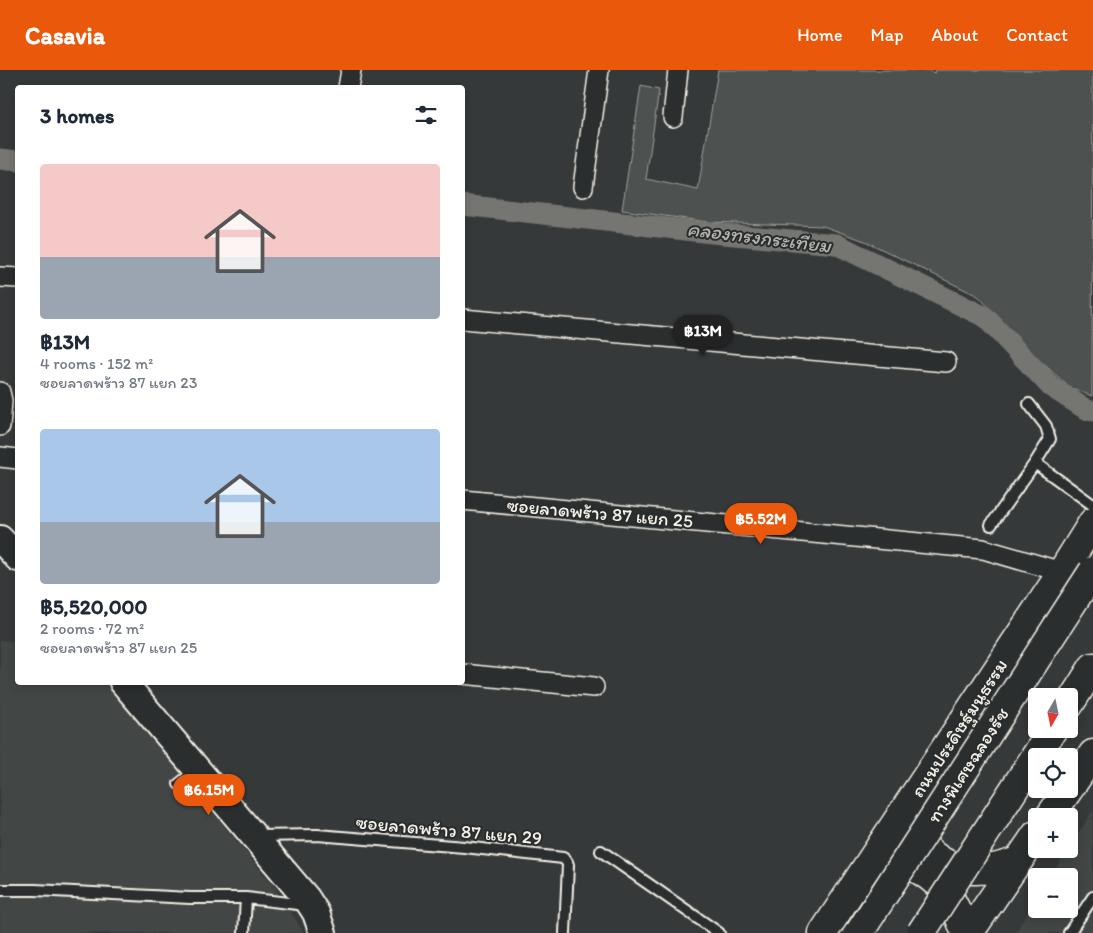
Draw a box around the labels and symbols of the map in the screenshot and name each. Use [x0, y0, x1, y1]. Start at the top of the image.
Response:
water label: คลองทรงกระเทียม [686, 216, 834, 258]
pin: ฿13M [673, 314, 733, 357]
street label: ซอยลาดพร้าว 87 แยก 25 [506, 493, 694, 533]
pin: ฿5.52M [720, 502, 802, 545]
street label: ถนนประดิษฐ์มนูธรรม [906, 655, 1014, 803]
north arrow [1028, 688, 1078, 738]
street label: ทางพิเศษฉลองรัช [922, 703, 1014, 827]
pin: ฿6.15M [168, 774, 250, 816]
street label: ซอยลาดพร้าว 87 แยก 29 [355, 810, 543, 850]

